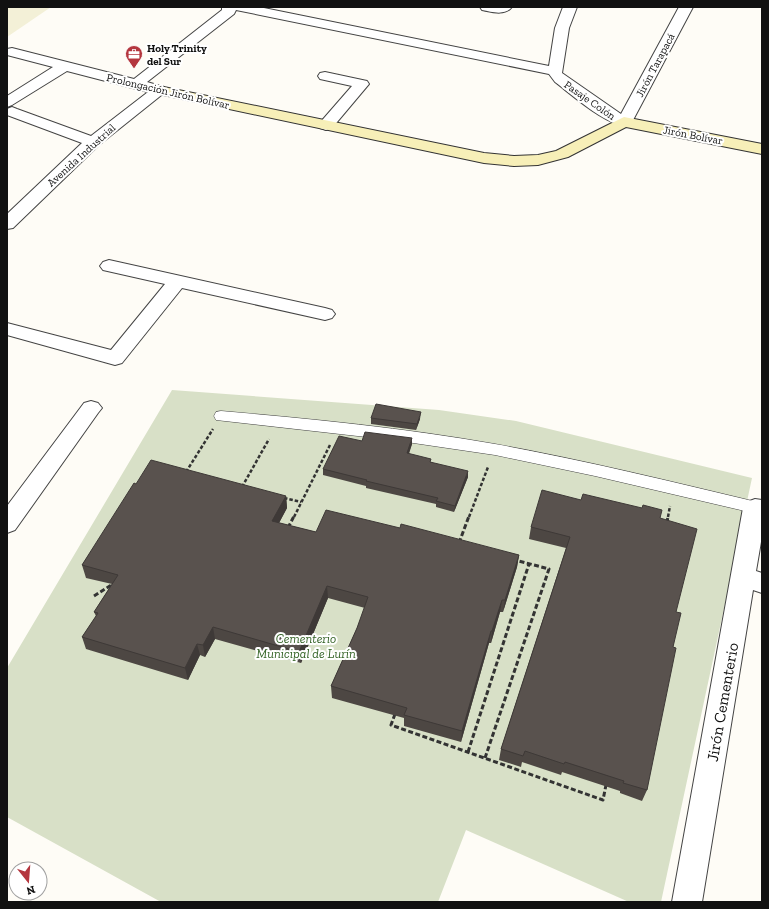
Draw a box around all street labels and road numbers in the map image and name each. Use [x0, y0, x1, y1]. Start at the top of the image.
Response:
street label: Jirón Tarapacá [633, 31, 678, 99]
street label: Prolongación Jirón Bolívar [105, 71, 231, 112]
street label: Pasaje Colón [562, 78, 618, 123]
street label: Avenida Industrial [45, 121, 118, 189]
street label: Jirón Bolívar [662, 123, 724, 148]
street label: Jirón Cementerio [703, 641, 742, 763]

